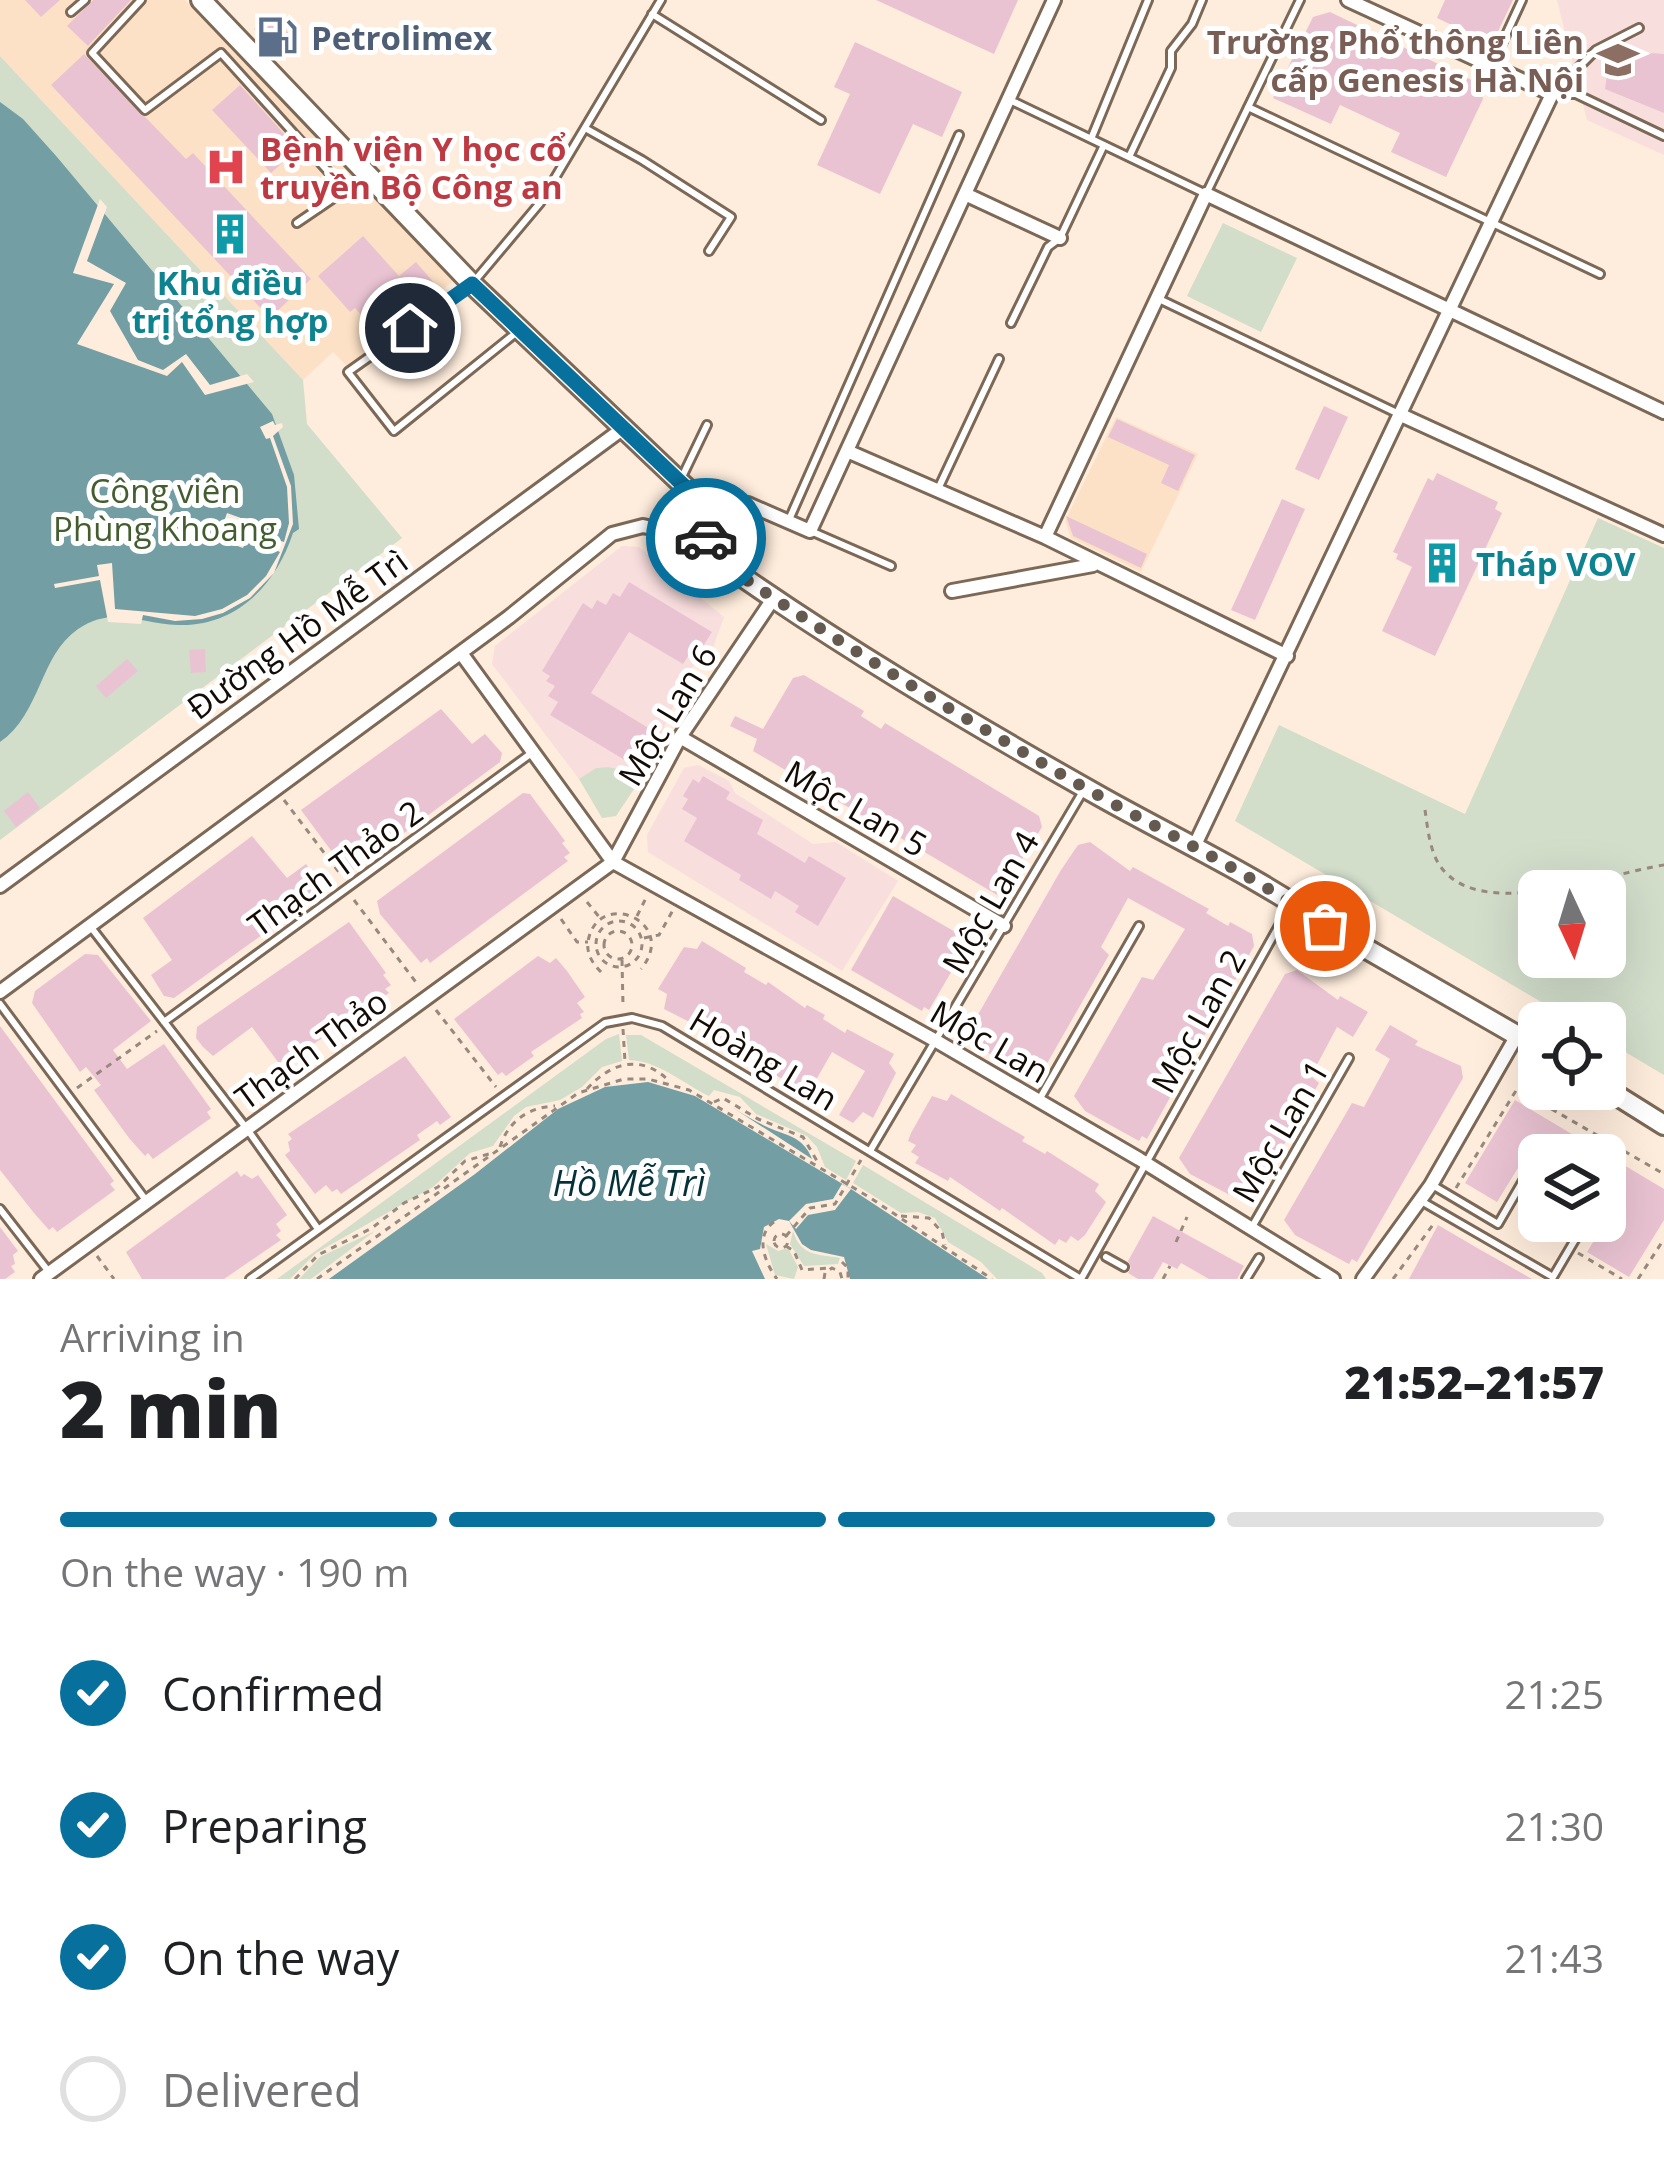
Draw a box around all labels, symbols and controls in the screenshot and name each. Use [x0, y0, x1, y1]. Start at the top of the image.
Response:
fuel station icon: Petrolimex [254, 14, 300, 60]
place label: Petrolimex [311, 15, 492, 60]
place label: Trường Phổ thông Liên cấp Genesis Hà Nội [1207, 19, 1584, 102]
school or university icon: Trường Phổ thông Liên cấp Genesis Hà Nội [1595, 37, 1641, 83]
place label: Bệnh viện Y học cổ truyền Bộ Công an [260, 126, 566, 209]
hospital icon: Bệnh viện Y học cổ truyền Bộ Công an [203, 144, 249, 190]
building icon: Khu điều trị tổng hợp [207, 211, 253, 257]
place label: Khu điều trị tổng hợp [132, 260, 328, 343]
pin [359, 277, 461, 379]
icon: home [377, 295, 443, 361]
park label: Công viên Phùng Khoang [53, 468, 277, 551]
courier [646, 478, 766, 598]
icon: car [673, 505, 739, 571]
street label: Đường Hồ Mễ Trì [178, 539, 416, 729]
building icon: Tháp VOV [1419, 540, 1465, 586]
place label: Tháp VOV [1476, 541, 1636, 586]
street label: Mộc Lan 6 [607, 636, 727, 794]
street label: Mộc Lan 5 [777, 749, 935, 867]
street label: Thạch Thảo 2 [239, 789, 431, 947]
street label: Mộc Lan 4 [931, 823, 1049, 981]
north arrow [1518, 870, 1626, 978]
map controls [1518, 870, 1626, 1242]
pin [1274, 875, 1376, 977]
icon: bag [1292, 893, 1358, 959]
street label: Mộc Lan 2 [1140, 941, 1256, 1101]
street label: Thạch Thảo [226, 978, 396, 1120]
street label: Mộc Lan [923, 989, 1057, 1093]
street label: Hoàng Lan [682, 997, 846, 1121]
button: locate [1518, 1002, 1626, 1110]
street label: Mộc Lan 1 [1221, 1052, 1339, 1210]
button: layers [1518, 1134, 1626, 1242]
water label: Hồ Mễ Trì [553, 1158, 706, 1207]
text: Arriving in [60, 1310, 245, 1363]
text: 21:52–21:57 [1345, 1351, 1604, 1412]
text: 2 min [60, 1355, 282, 1461]
text: On the way · 190 m [60, 1545, 409, 1598]
icon: check [60, 1660, 126, 1726]
text: Confirmed [162, 1663, 384, 1724]
text: 21:25 [1505, 1667, 1604, 1720]
icon: check [60, 1792, 126, 1858]
text: Preparing [162, 1795, 367, 1856]
text: 21:30 [1505, 1799, 1604, 1852]
icon: check [60, 1924, 126, 1990]
text: On the way [162, 1927, 399, 1988]
text: 21:43 [1505, 1931, 1604, 1984]
text: Delivered [162, 2059, 362, 2120]

